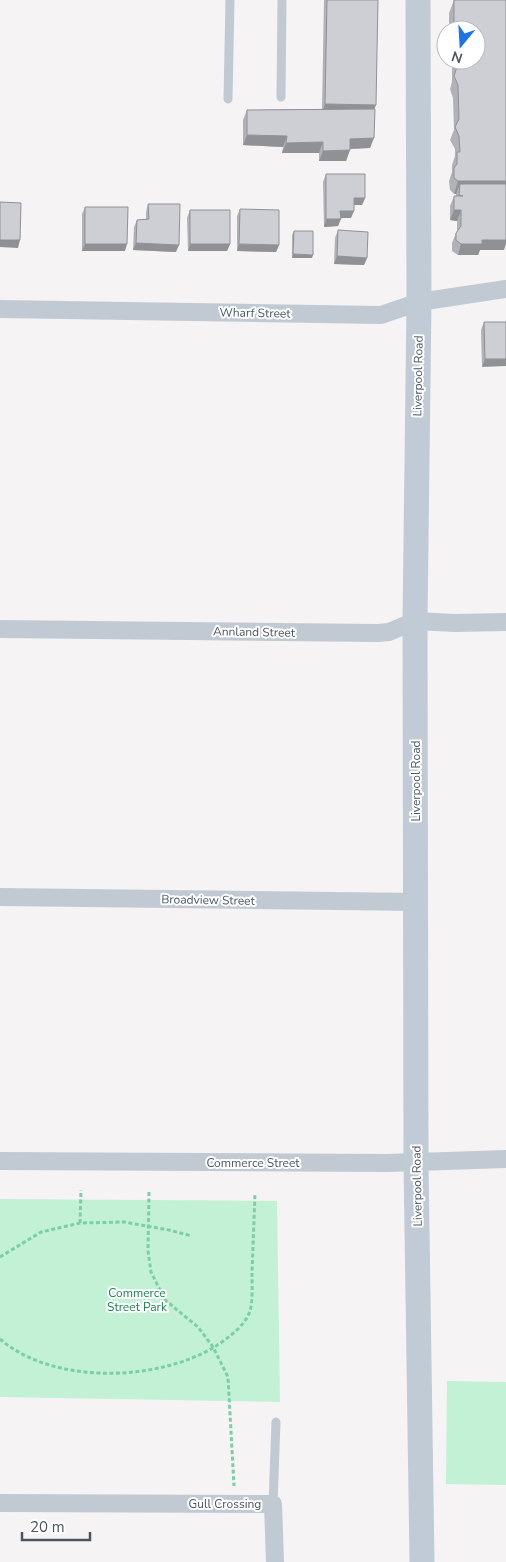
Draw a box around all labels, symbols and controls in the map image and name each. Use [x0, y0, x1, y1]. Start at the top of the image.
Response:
north arrow [436, 20, 486, 70]
text: N [449, 46, 465, 68]
street label: Wharf Street [219, 304, 291, 322]
street label: Liverpool Road [409, 335, 427, 417]
street label: Annland Street [213, 623, 296, 641]
street label: Liverpool Road [408, 741, 424, 821]
street label: Broadview Street [161, 891, 256, 909]
street label: Liverpool Road [408, 1145, 426, 1227]
street label: Commerce Street [206, 1155, 300, 1171]
park label: Commerce Street Park [107, 1285, 168, 1315]
street label: Gull Crossing [189, 1496, 261, 1512]
scale bar [22, 1510, 90, 1542]
text: 20 m [30, 1517, 65, 1537]

